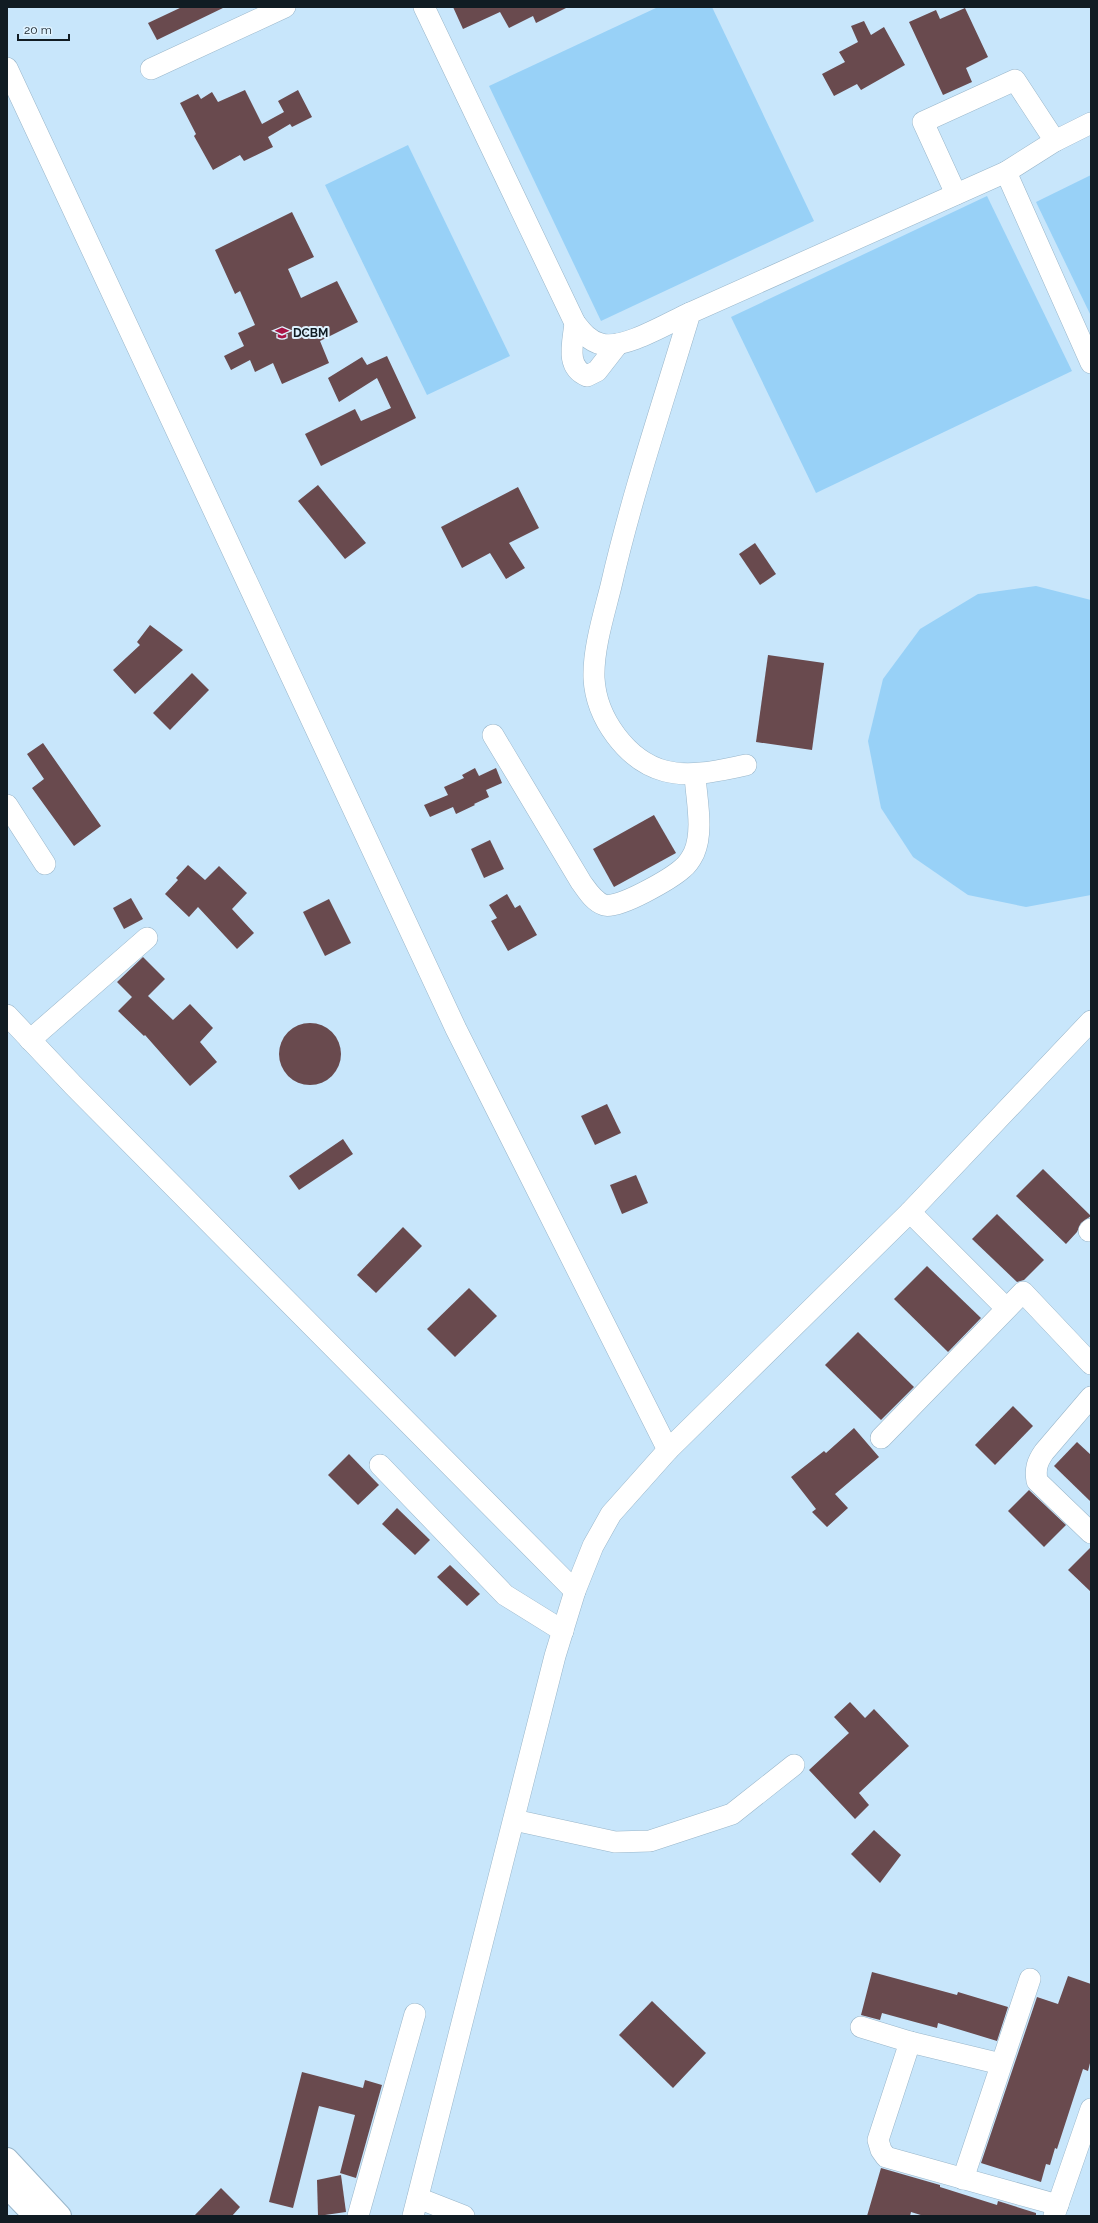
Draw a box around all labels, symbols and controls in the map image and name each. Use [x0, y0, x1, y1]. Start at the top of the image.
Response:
scale bar [18, 16, 69, 42]
text: 20 m [24, 23, 52, 37]
school or university icon: DCBM [274, 325, 290, 341]
place label: DCBM [293, 326, 328, 340]

